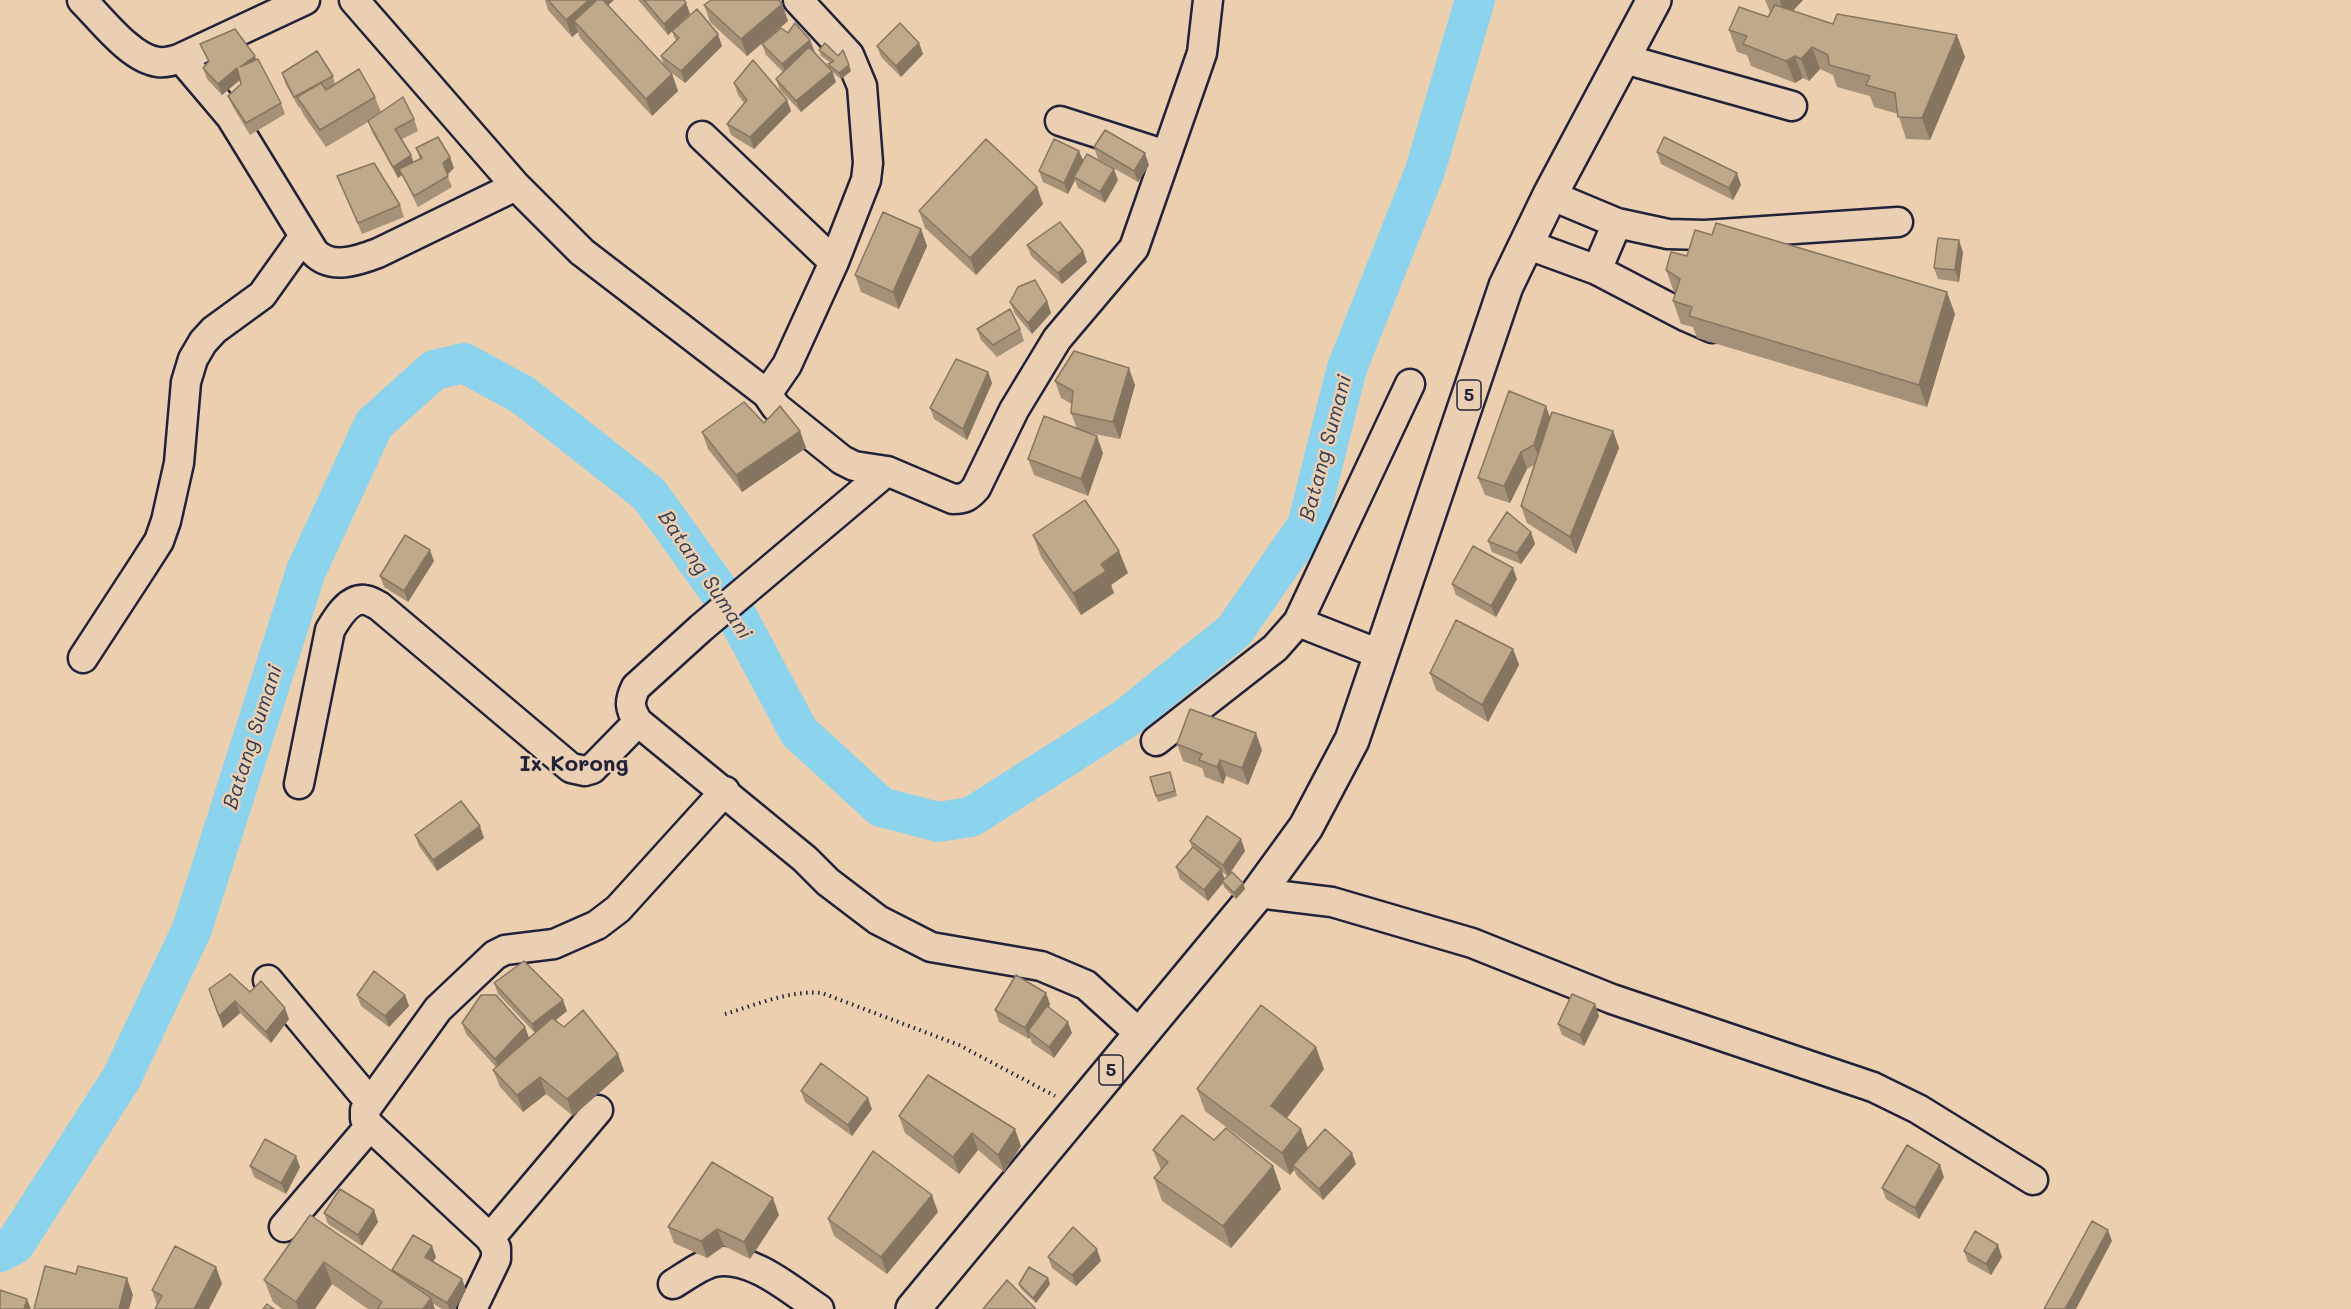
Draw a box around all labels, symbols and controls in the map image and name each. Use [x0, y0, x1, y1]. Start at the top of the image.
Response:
water label: Batang Sumani [1294, 372, 1358, 524]
road number: 5 [1457, 380, 1481, 410]
water label: Batang Sumani [653, 506, 757, 644]
water label: Batang Sumani [218, 662, 288, 812]
district label: Ix Korong [519, 751, 629, 777]
road number: 5 [1099, 1055, 1123, 1085]

